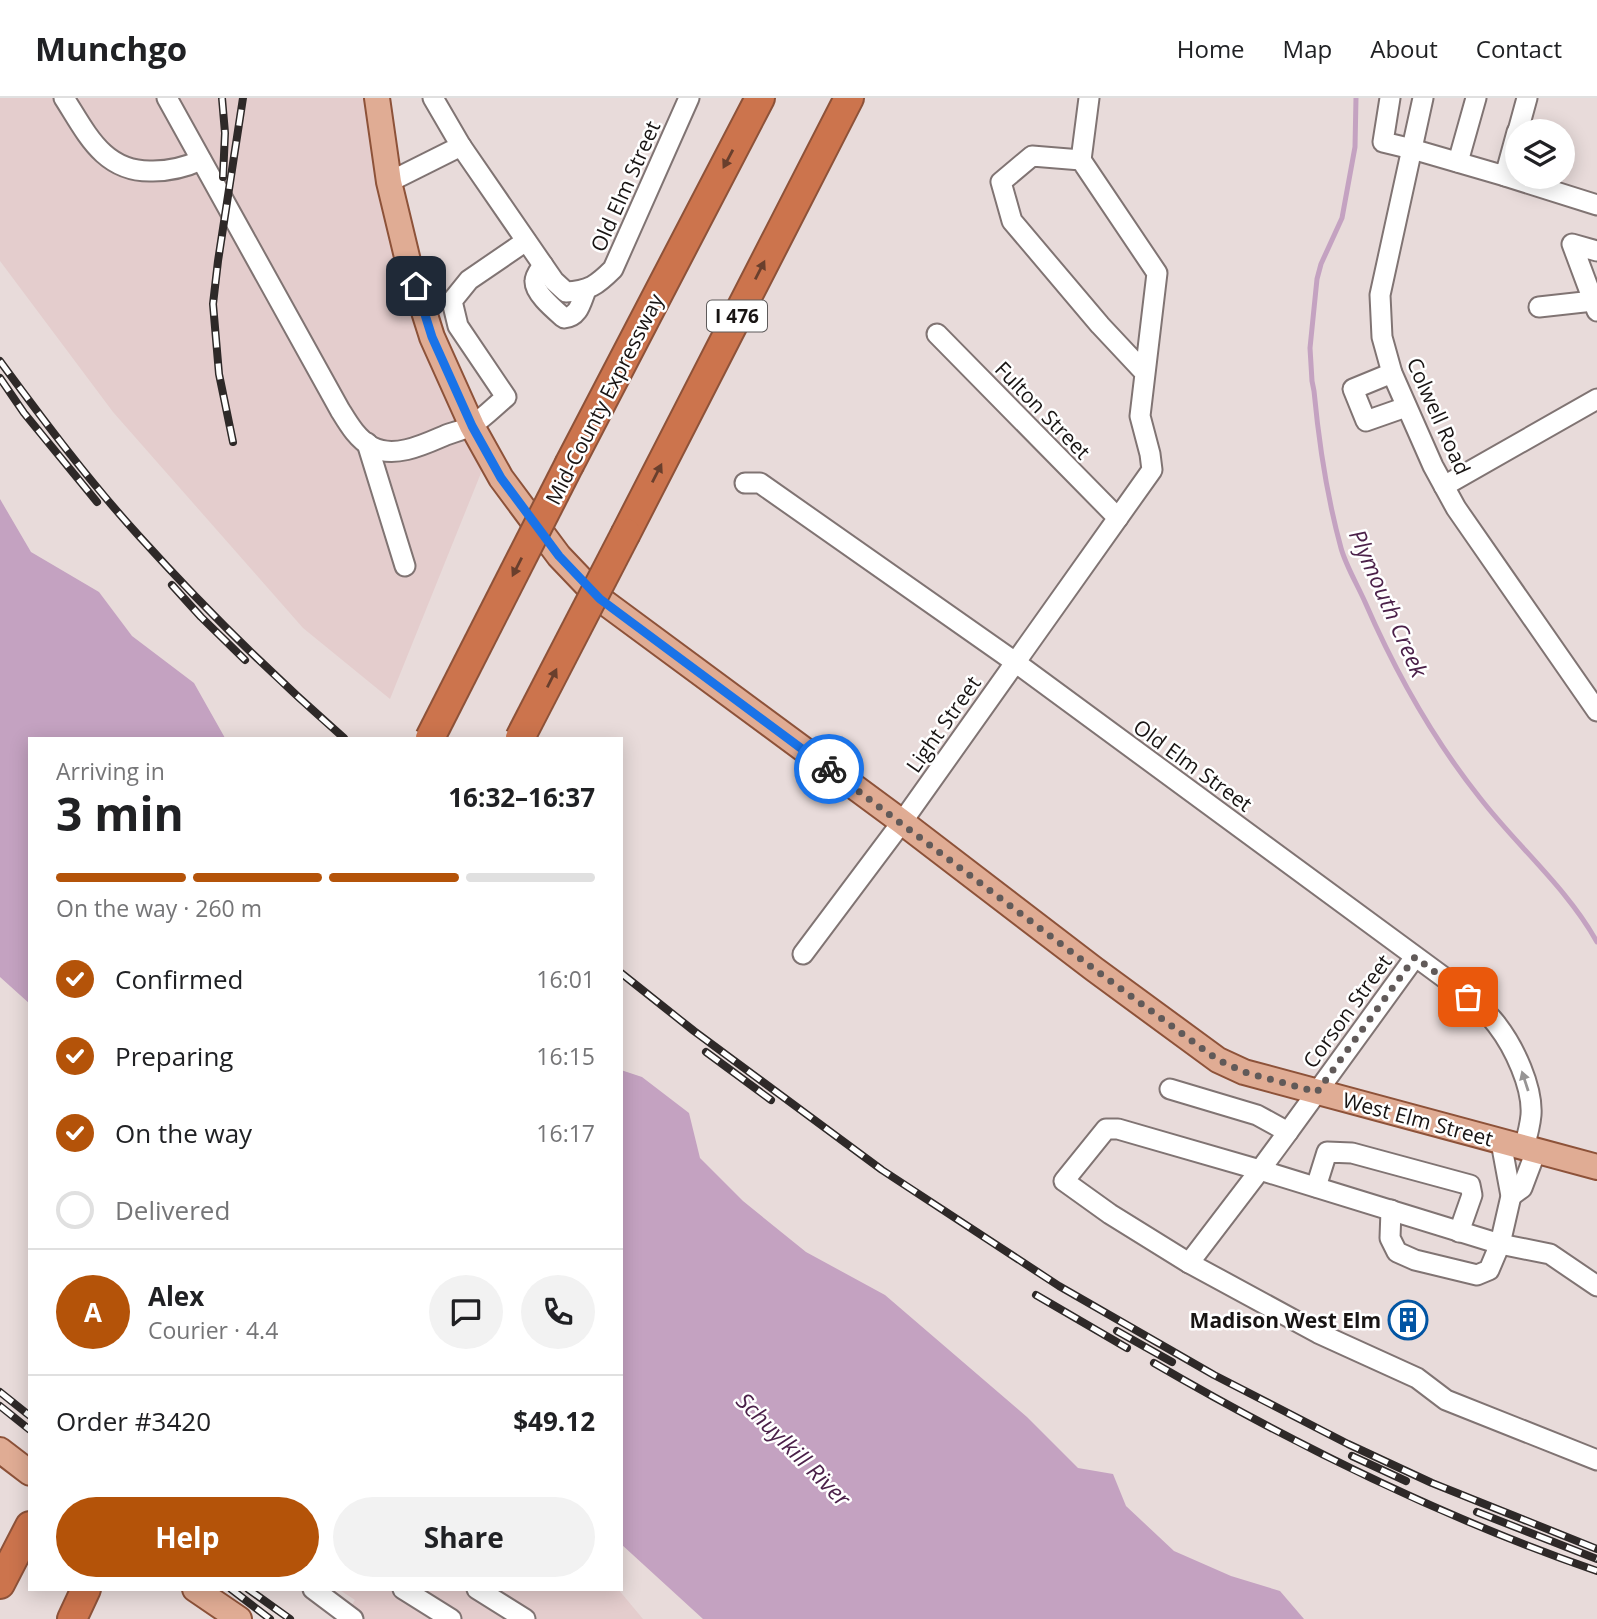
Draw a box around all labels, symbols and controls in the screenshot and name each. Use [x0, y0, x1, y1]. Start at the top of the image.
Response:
text: Munchgo [35, 26, 187, 71]
text: Home [1177, 32, 1245, 65]
text: Map [1283, 32, 1332, 65]
text: About [1370, 32, 1438, 65]
text: Contact [1476, 32, 1562, 65]
street label: Old Elm Street [584, 116, 666, 256]
map controls [1505, 119, 1575, 189]
button: layers [1505, 119, 1575, 189]
one-way arrow [723, 149, 735, 169]
pin [386, 256, 446, 316]
one-way arrow [755, 260, 766, 280]
icon: home [397, 267, 435, 305]
street label: Mid-County Expressway [539, 288, 670, 509]
road number: I 476 [707, 300, 767, 331]
street label: Colwell Road [1401, 353, 1477, 479]
street label: Fulton Street [989, 355, 1097, 465]
one-way arrow [650, 462, 662, 482]
water label: Plymouth Creek [1342, 524, 1436, 683]
one-way arrow [512, 557, 523, 577]
one-way arrow [546, 668, 557, 688]
street label: Light Street [899, 670, 987, 778]
street label: Old Elm Street [1128, 712, 1258, 818]
courier [794, 734, 864, 804]
icon: bike [810, 750, 848, 788]
text: Arriving in [56, 755, 165, 787]
text: 16:32–16:37 [448, 779, 595, 815]
text: 3 min [56, 782, 184, 844]
text: On the way · 260 m [56, 892, 262, 924]
street label: Corson Street [1296, 949, 1398, 1073]
icon: check [56, 960, 94, 998]
text: Confirmed [115, 961, 243, 997]
text: 16:01 [536, 963, 595, 995]
pin [1438, 967, 1498, 1027]
icon: bag [1449, 978, 1487, 1016]
icon: check [56, 1037, 94, 1075]
text: Preparing [115, 1038, 233, 1074]
text: 16:15 [536, 1040, 595, 1072]
one-way arrow [1519, 1070, 1530, 1091]
street label: West Elm Street [1340, 1085, 1496, 1153]
icon: check [56, 1114, 94, 1152]
text: On the way [115, 1115, 252, 1151]
text: 16:17 [536, 1117, 595, 1149]
text: Delivered [115, 1192, 230, 1228]
button: chat [429, 1275, 503, 1349]
button: phone [521, 1275, 595, 1349]
text: Alex [148, 1278, 204, 1314]
text: A [84, 1294, 102, 1330]
building icon: Madison West Elm [1387, 1299, 1429, 1341]
place label: Madison West Elm [1190, 1306, 1381, 1334]
text: Courier · 4.4 [148, 1314, 278, 1346]
water label: Schuylkill River [730, 1385, 859, 1514]
text: Order #3420 [56, 1403, 211, 1439]
text: $49.12 [513, 1403, 595, 1439]
button: Help [56, 1497, 319, 1577]
button: Share [333, 1497, 595, 1577]

